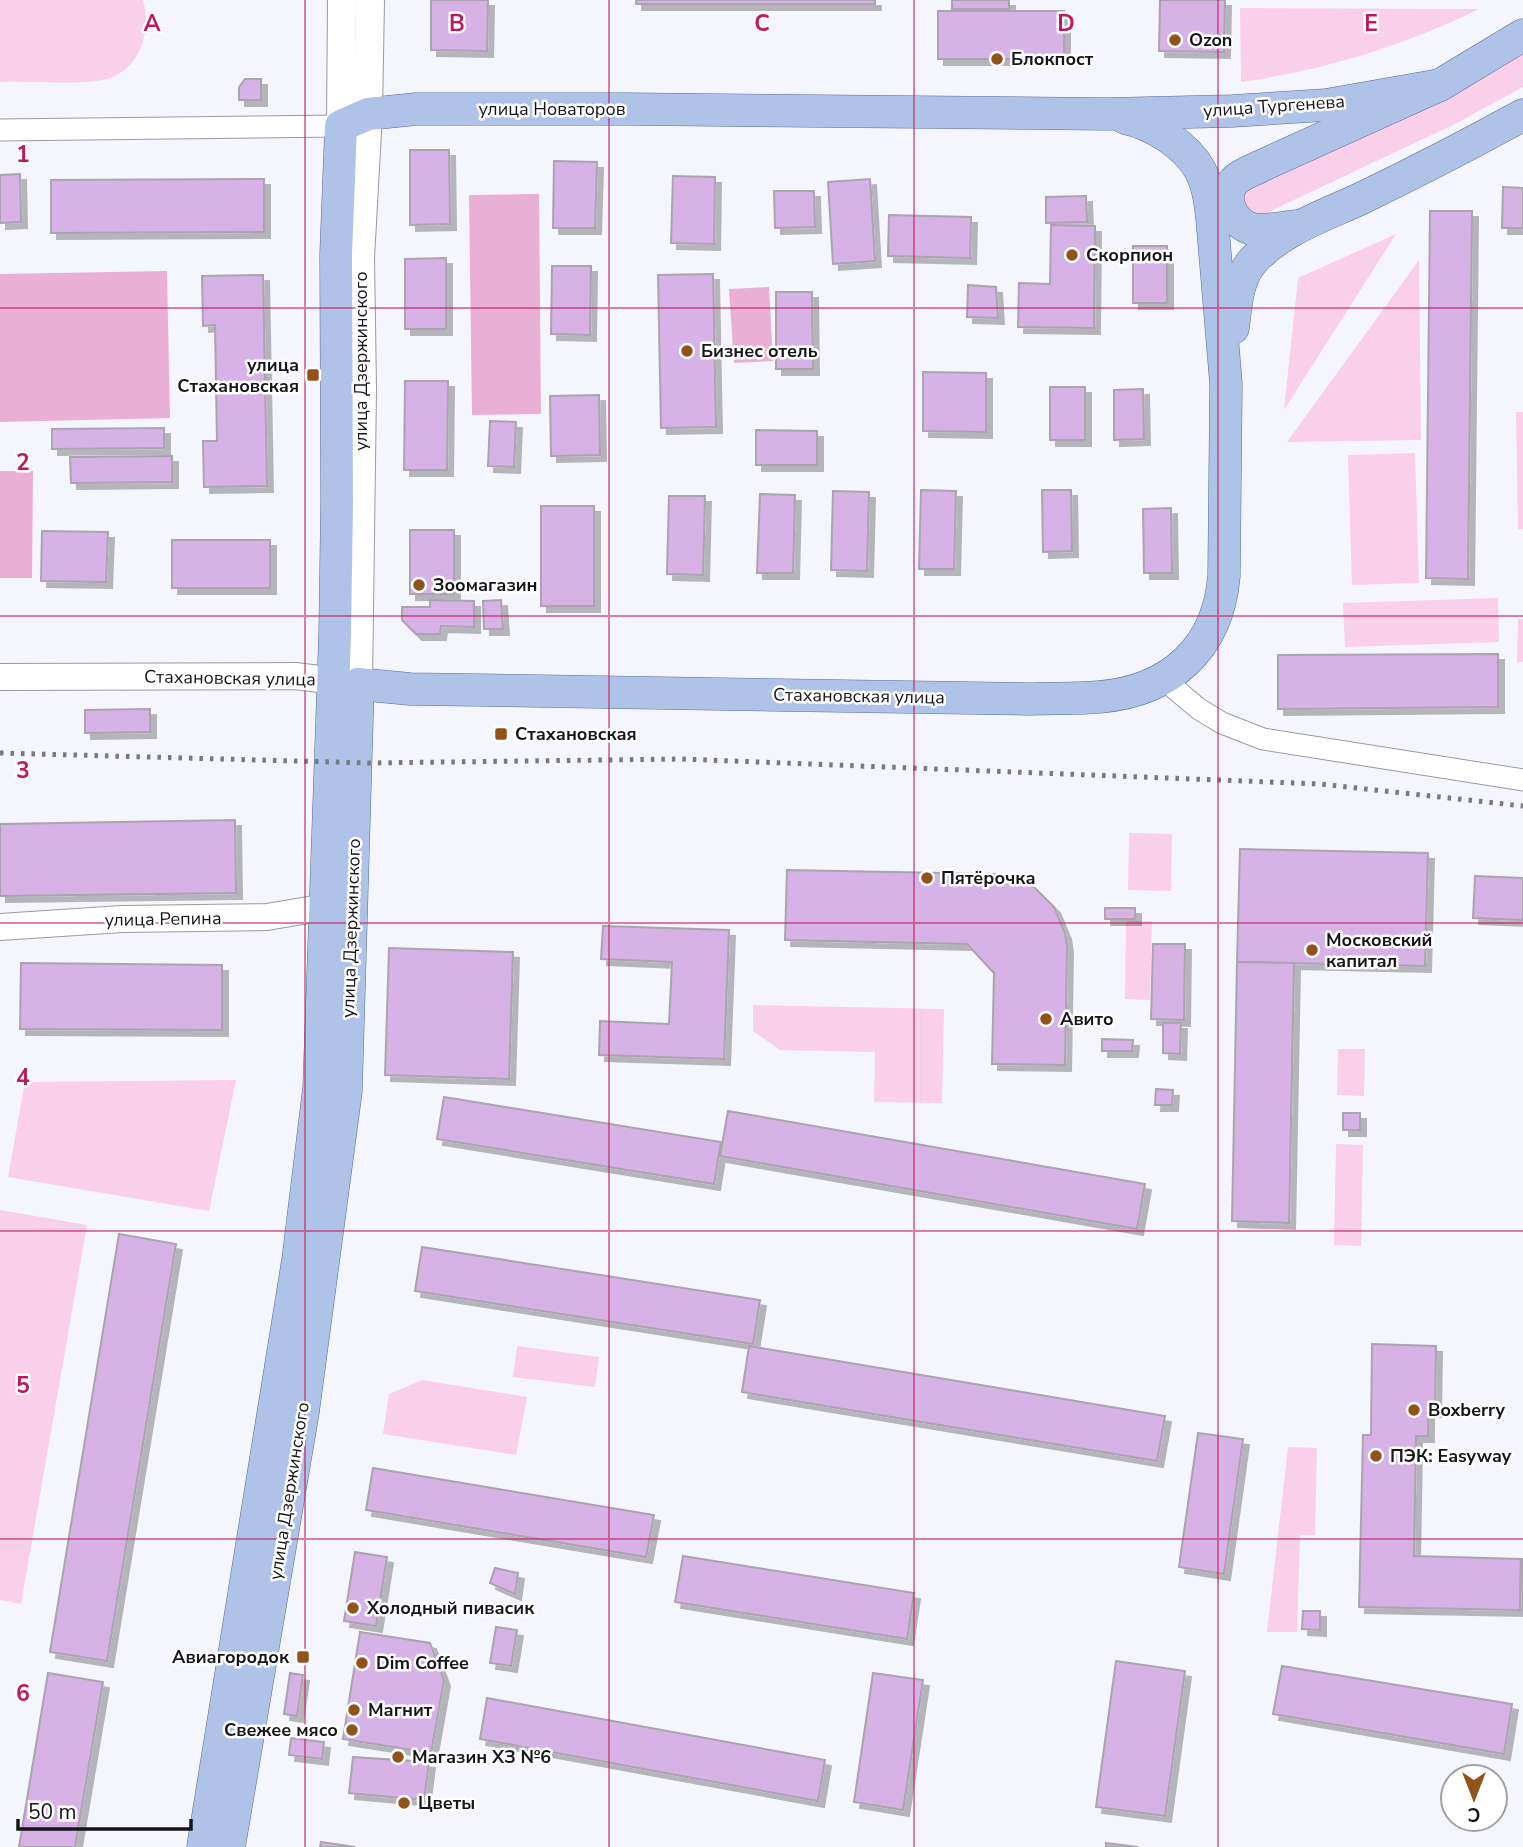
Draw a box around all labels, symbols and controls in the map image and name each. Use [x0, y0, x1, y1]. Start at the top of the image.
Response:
text: A [143, 8, 161, 39]
text: B [449, 8, 465, 39]
text: C [754, 8, 770, 39]
text: D [1057, 8, 1075, 39]
text: E [1364, 8, 1378, 39]
place label: Ozon [1189, 28, 1232, 52]
marker: Ozon [1167, 32, 1183, 48]
place label: Блокпост [1011, 47, 1094, 71]
marker: Блокпост [989, 51, 1005, 67]
street label: улица Тургенева [1202, 89, 1346, 123]
street label: улица Новаторов [478, 97, 626, 121]
text: 1 [16, 139, 30, 170]
place label: Скорпион [1086, 243, 1173, 267]
marker: Скорпион [1064, 247, 1080, 263]
street label: улица Дзержинского [349, 271, 373, 451]
place label: Бизнес отель [701, 339, 818, 363]
marker: Бизнес отель [679, 343, 695, 359]
place label: улица Стахановская [177, 353, 299, 398]
marker: улица Стахановская [305, 367, 321, 383]
text: 2 [16, 447, 30, 478]
place label: Зоомагазин [433, 573, 538, 597]
marker: Зоомагазин [411, 577, 427, 593]
street label: Стахановская улица [144, 665, 316, 691]
street label: Стахановская улица [773, 683, 945, 709]
place label: Стахановская [515, 722, 637, 746]
marker: Стахановская [493, 726, 509, 742]
text: 3 [16, 755, 30, 786]
street label: улица Дзержинского [336, 838, 366, 1018]
place label: Пятёрочка [941, 866, 1036, 890]
marker: Пятёрочка [919, 870, 935, 886]
street label: улица Репина [104, 906, 222, 932]
place label: Московский капитал [1326, 928, 1432, 973]
marker: Московский капитал [1304, 942, 1320, 958]
place label: Авито [1060, 1007, 1114, 1031]
marker: Авито [1038, 1011, 1054, 1027]
text: 4 [16, 1062, 30, 1093]
text: 5 [16, 1370, 30, 1401]
place label: Boxberry [1428, 1398, 1506, 1422]
street label: улица Дзержинского [263, 1400, 315, 1582]
marker: Boxberry [1406, 1402, 1422, 1418]
place label: ПЭК: Easyway [1390, 1444, 1512, 1468]
marker: ПЭК: Easyway [1368, 1448, 1384, 1464]
place label: Холодный пивасик [366, 1596, 535, 1620]
marker: Холодный пивасик [345, 1600, 361, 1616]
place label: Авиагородок [172, 1645, 290, 1669]
marker: Авиагородок [295, 1649, 311, 1665]
place label: Dim Coffee [376, 1651, 469, 1675]
marker: Dim Coffee [354, 1655, 370, 1671]
text: 6 [16, 1678, 30, 1709]
place label: Магнит [368, 1698, 433, 1722]
marker: Магнит [346, 1702, 362, 1718]
place label: Свежее мясо [224, 1718, 338, 1742]
marker: Свежее мясо [344, 1722, 360, 1738]
place label: Магазин ХЗ №6 [412, 1745, 551, 1769]
marker: Магазин ХЗ №6 [390, 1749, 406, 1765]
north arrow [1439, 1763, 1509, 1833]
scale bar [18, 1787, 191, 1831]
place label: Цветы [418, 1791, 475, 1815]
marker: Цветы [396, 1795, 412, 1811]
text: 50 m [28, 1798, 77, 1826]
text: С [1467, 1801, 1480, 1827]

